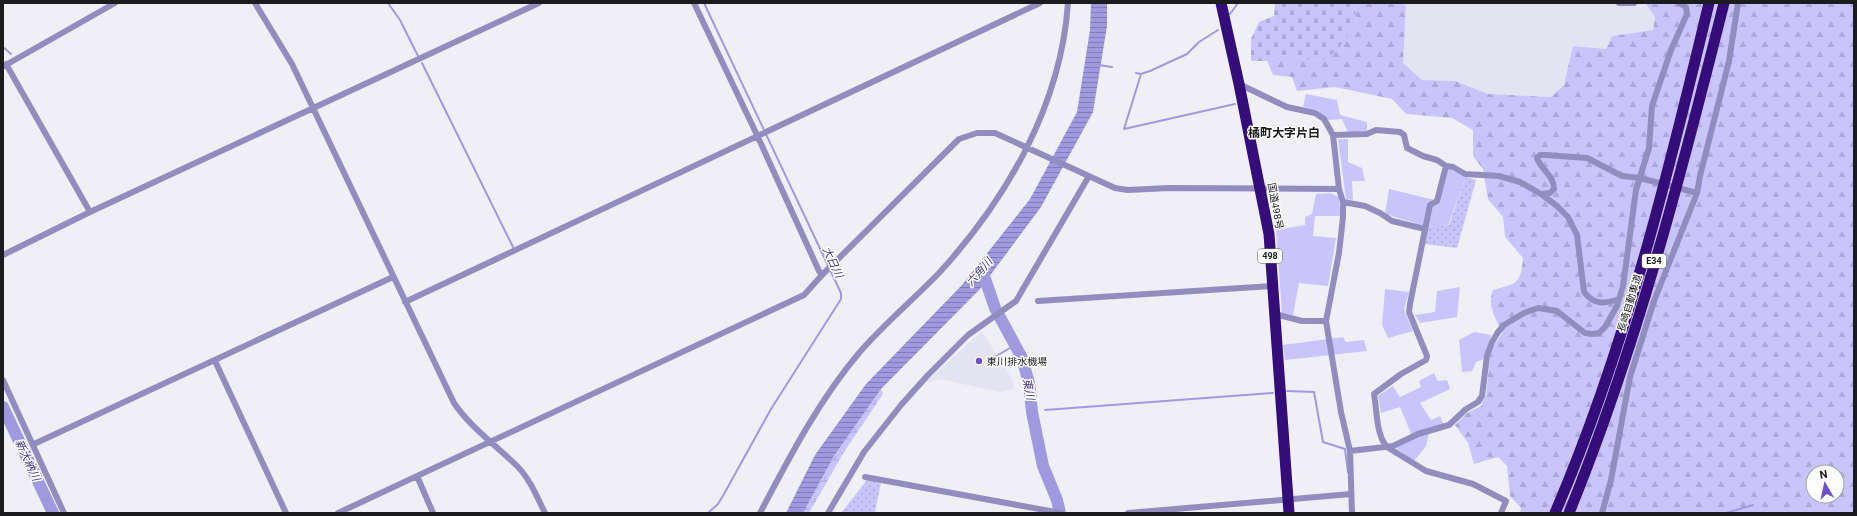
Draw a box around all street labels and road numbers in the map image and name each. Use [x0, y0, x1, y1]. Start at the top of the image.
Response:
street label: 国道498号 [1266, 182, 1285, 230]
road number: 498 [1258, 249, 1282, 263]
road number: E34 [1642, 254, 1666, 268]
street label: 長崎自動車道 [1615, 273, 1644, 333]

